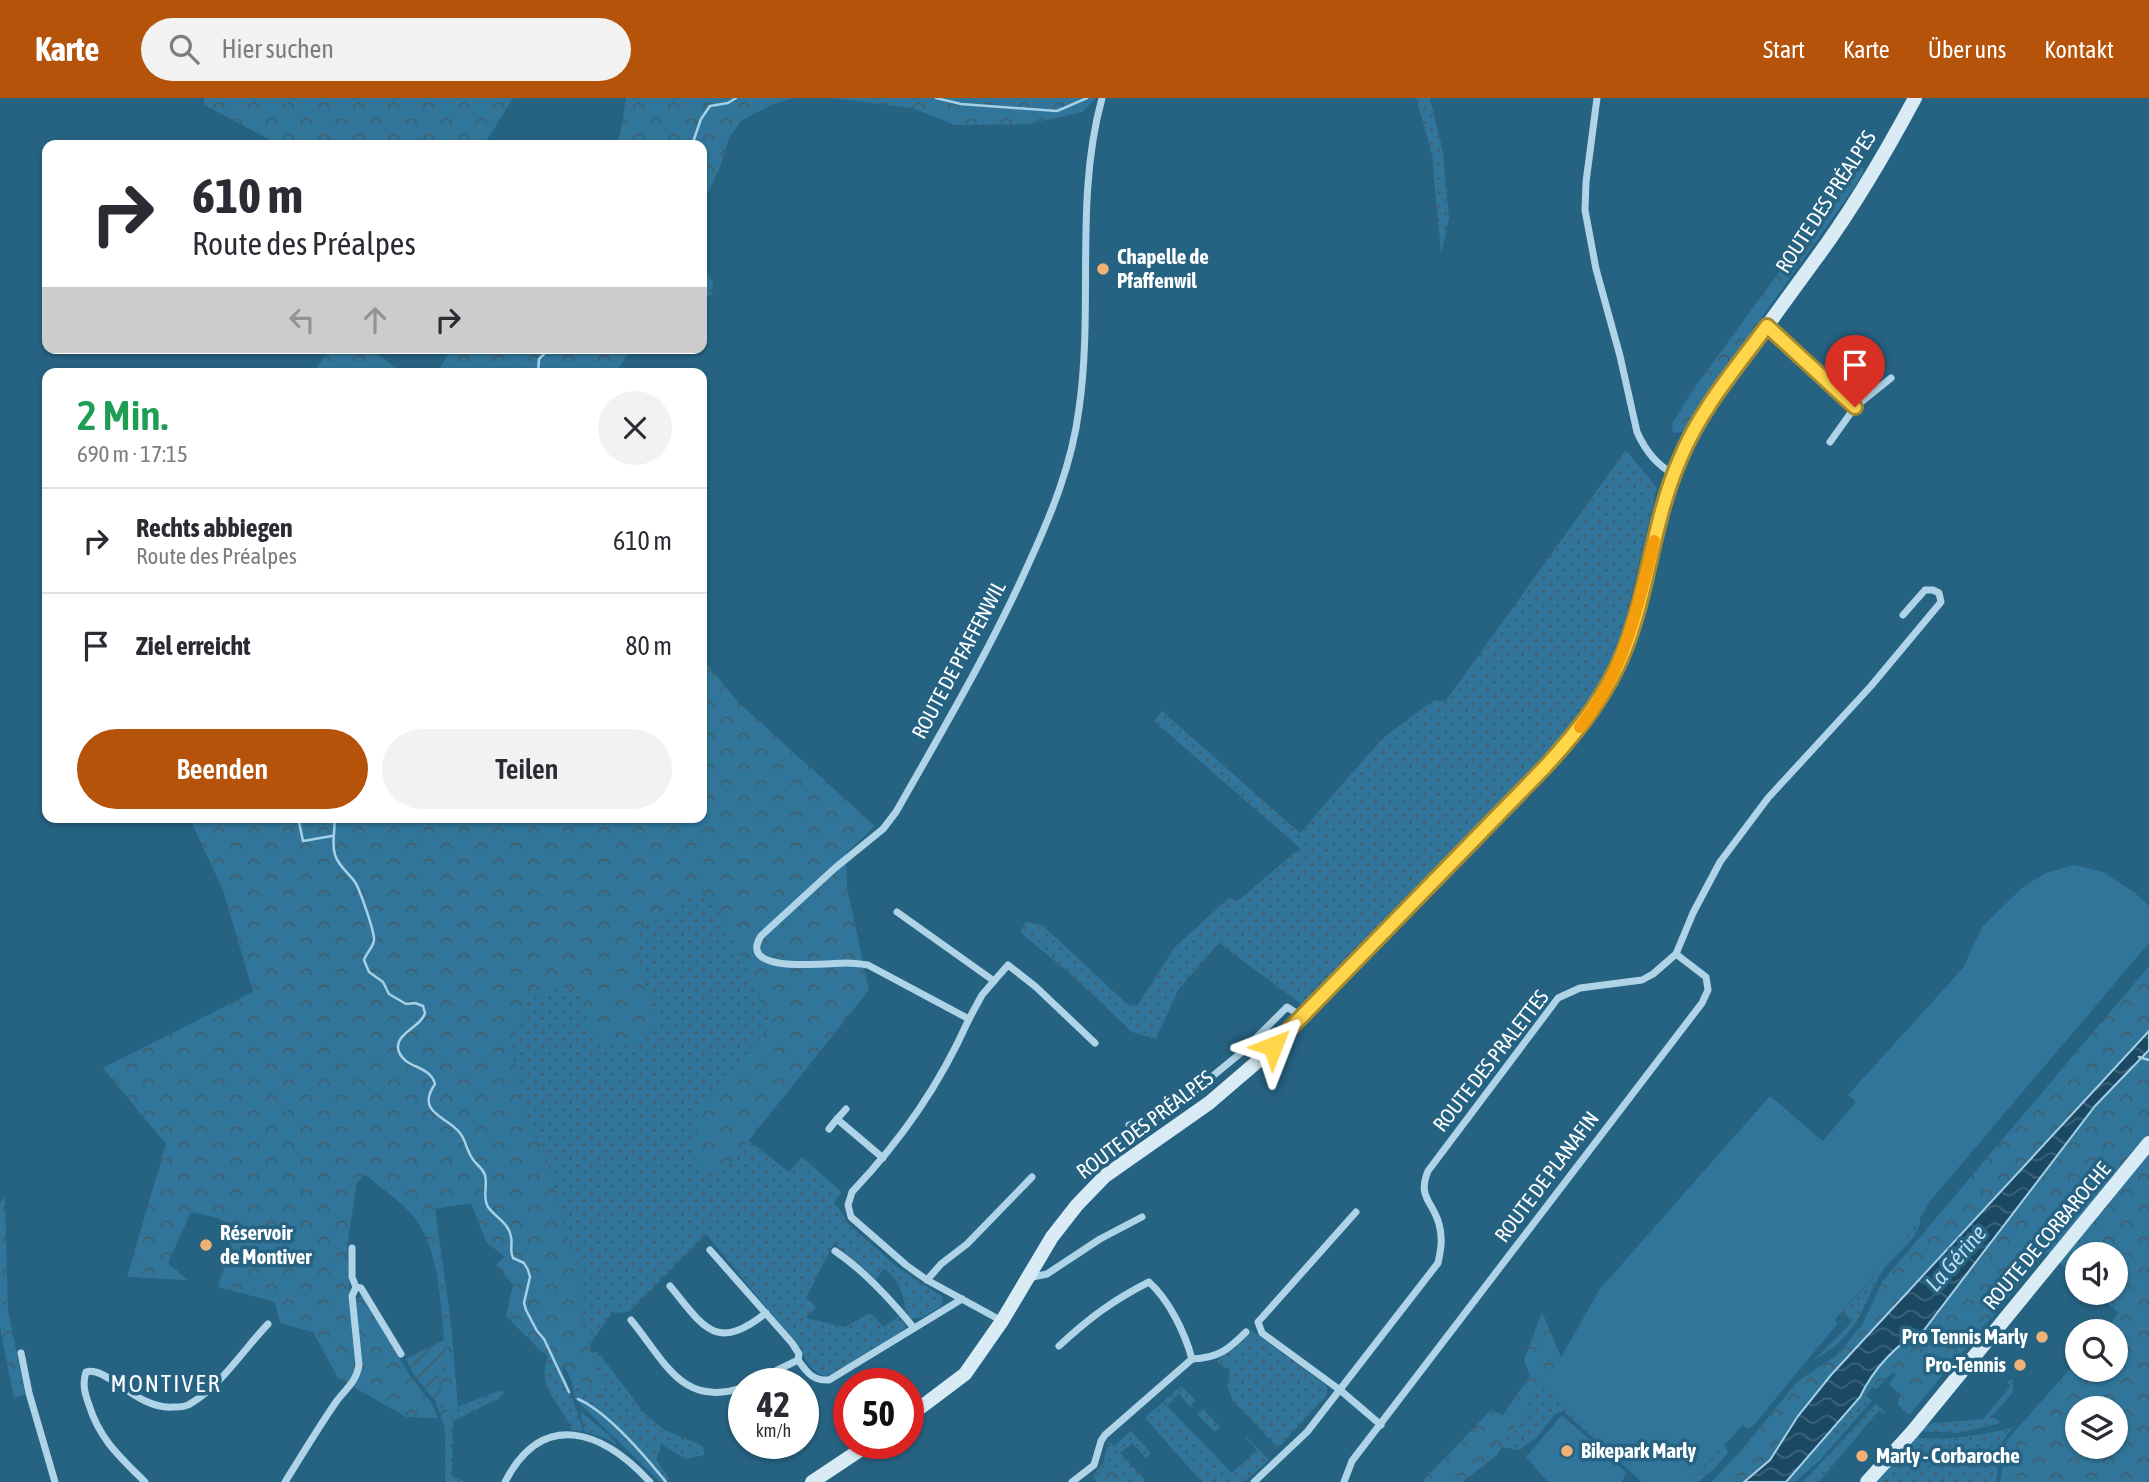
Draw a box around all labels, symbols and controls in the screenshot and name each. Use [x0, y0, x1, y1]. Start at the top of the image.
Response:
search box [141, 18, 631, 81]
text: Karte [35, 30, 99, 68]
icon: search [165, 30, 203, 68]
text: Hier suchen [221, 34, 334, 64]
text: Start [1763, 36, 1805, 63]
text: Karte [1843, 36, 1890, 63]
text: Über uns [1928, 36, 2006, 63]
text: Kontakt [2044, 36, 2114, 63]
street label: ROUTE DES PRÉALPES [1770, 126, 1880, 277]
text: 610 m [192, 167, 303, 223]
icon: right [77, 168, 168, 259]
text: Route des Préalpes [192, 225, 416, 262]
place label: Chapelle de Pfaffenwil [1117, 244, 1209, 292]
marker: Chapelle de Pfaffenwil [1095, 261, 1111, 277]
icon: left [283, 301, 321, 339]
icon: ahead [356, 301, 394, 339]
icon: right [429, 301, 467, 339]
pin [1825, 335, 1885, 407]
icon: arrive [1836, 346, 1874, 384]
text: 2 Min. [77, 391, 168, 439]
button: close [598, 391, 672, 465]
text: 690 m · 17:15 [77, 441, 188, 467]
text: Rechts abbiegen [136, 513, 293, 543]
icon: right [77, 522, 115, 560]
text: 610 m [613, 526, 672, 556]
text: Route des Préalpes [136, 543, 297, 569]
street label: ROUTE DE PFAFFENWIL [906, 577, 1010, 742]
icon: arrive [77, 627, 115, 665]
text: Ziel erreicht [136, 631, 251, 661]
text: 80 m [625, 631, 672, 661]
button: Beenden [77, 729, 368, 809]
button: Teilen [382, 729, 672, 809]
street label: ROUTE DES PRALETTES [1428, 985, 1553, 1136]
position arrow [1236, 1009, 1310, 1083]
street label: ROUTE DES PRÉALPES [1071, 1065, 1217, 1183]
street label: ROUTE DE PLANAFIN [1489, 1106, 1603, 1246]
street label: ROUTE DE CORBAROCHE [1978, 1157, 2115, 1314]
place label: Réservoir de Montiver [220, 1220, 312, 1268]
water label: La Gérine [1920, 1220, 1992, 1296]
marker: Réservoir de Montiver [198, 1237, 214, 1253]
map controls [2065, 1242, 2128, 1459]
button: sound [2065, 1242, 2128, 1305]
button: search [2065, 1319, 2128, 1382]
place label: Pro Tennis Marly [1902, 1324, 2028, 1348]
marker: Pro Tennis Marly [2034, 1329, 2050, 1345]
place label: Pro-Tennis [1925, 1352, 2007, 1376]
marker: Pro-Tennis [2012, 1357, 2028, 1373]
speed limit sign: 50 [833, 1368, 924, 1459]
district label: MONTIVER [111, 1370, 221, 1397]
text: 42 [757, 1384, 790, 1424]
button: layers [2065, 1396, 2128, 1459]
text: km/h [756, 1420, 791, 1441]
place label: Bikepark Marly [1581, 1438, 1697, 1462]
marker: Bikepark Marly [1559, 1443, 1575, 1459]
place label: Marly - Corbaroche [1876, 1443, 2020, 1467]
marker: Marly - Corbaroche [1854, 1448, 1870, 1464]

